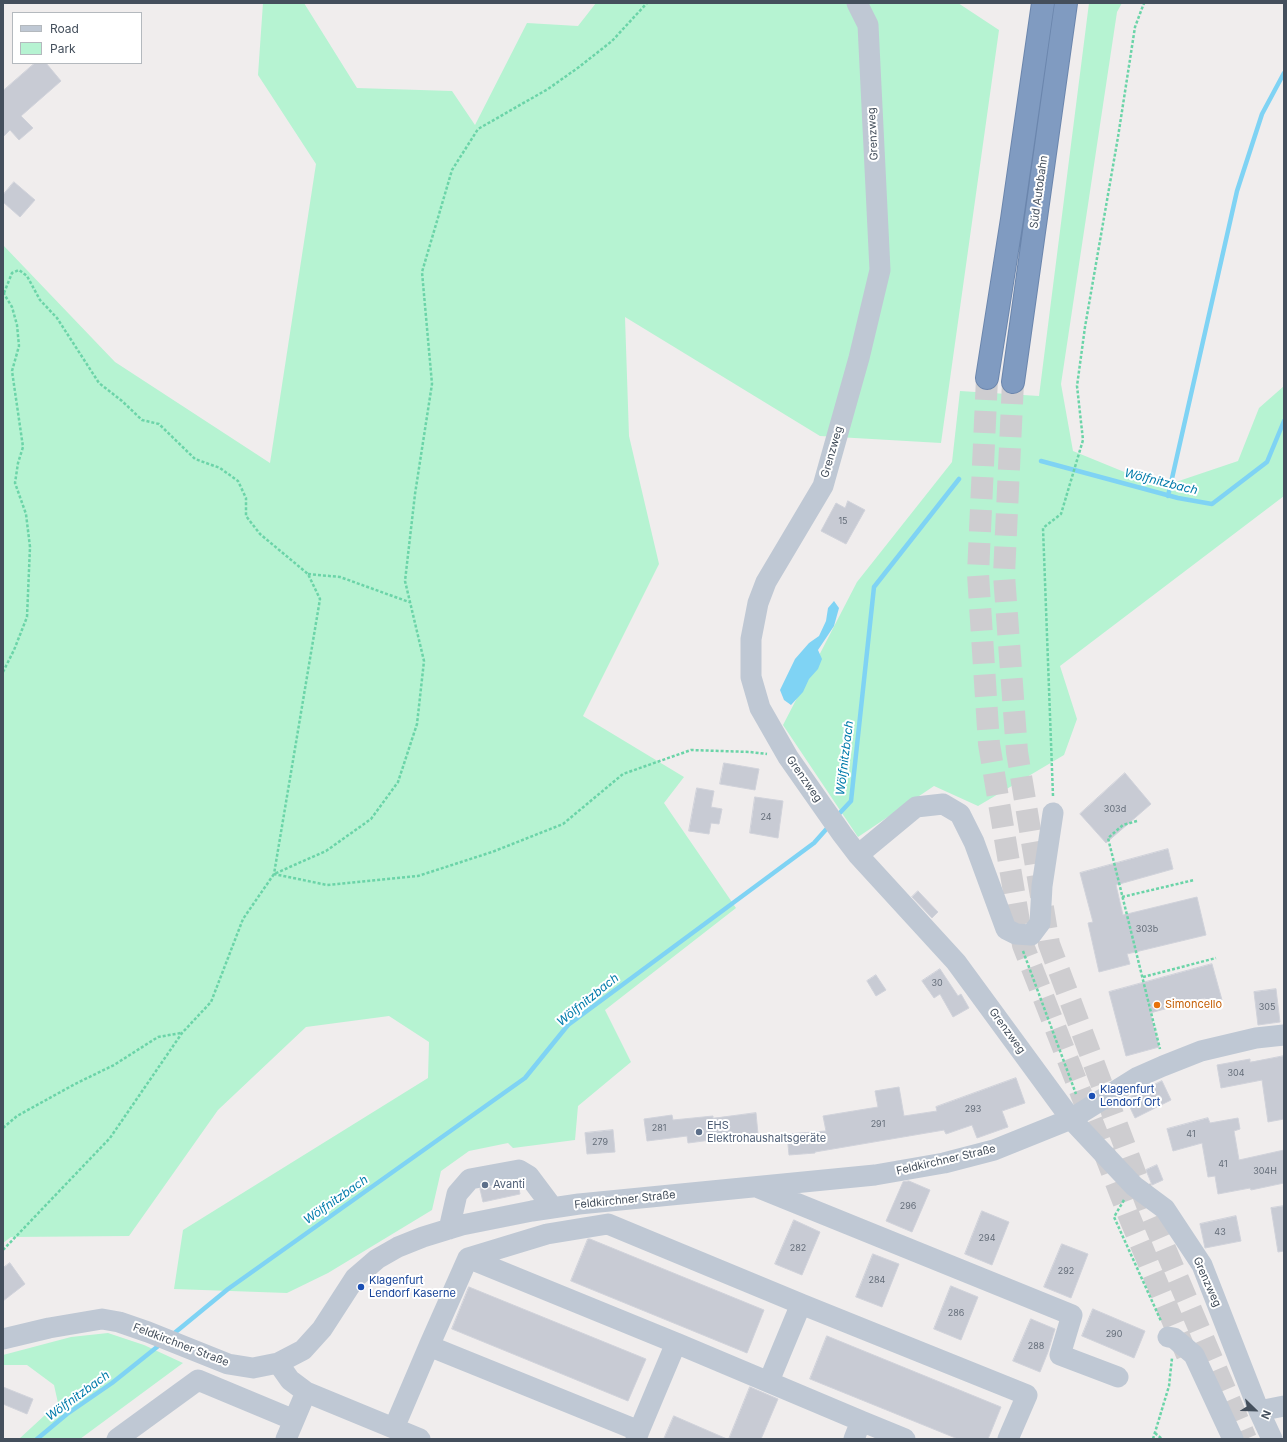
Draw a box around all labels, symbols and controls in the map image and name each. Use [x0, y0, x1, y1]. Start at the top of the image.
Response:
legend [12, 12, 142, 64]
text: Road [50, 21, 79, 36]
text: Park [50, 41, 76, 56]
street label: Grenzweg [865, 107, 881, 161]
street label: Süd Autobahn [1027, 155, 1051, 229]
street label: Grenzweg [818, 425, 846, 479]
water label: Wölfnitzbach [1123, 466, 1199, 498]
house number: 15 [838, 516, 848, 526]
water label: Wölfnitzbach [833, 720, 857, 796]
street label: Grenzweg [783, 753, 825, 805]
house number: 303d [1104, 804, 1126, 814]
house number: 24 [760, 812, 772, 822]
house number: 303b [1136, 924, 1158, 934]
water label: Wölfnitzbach [554, 971, 622, 1029]
house number: 30 [931, 978, 943, 988]
place label: Simoncello [1165, 998, 1222, 1012]
marker: Simoncello [1152, 1000, 1162, 1010]
house number: 305 [1259, 1002, 1275, 1012]
street label: Grenzweg [986, 1006, 1028, 1056]
house number: 304 [1227, 1068, 1245, 1078]
place label: Klagenfurt Lendorf Ort [1100, 1083, 1160, 1109]
marker: Klagenfurt Lendorf Ort [1087, 1091, 1097, 1101]
house number: 293 [965, 1104, 981, 1114]
place label: EHS Elektrohaushaltsgeräte [707, 1119, 826, 1145]
house number: 291 [871, 1119, 885, 1129]
house number: 281 [652, 1123, 666, 1133]
marker: EHS Elektrohaushaltsgeräte [694, 1127, 704, 1137]
house number: 41 [1186, 1129, 1196, 1139]
house number: 279 [592, 1137, 608, 1147]
street label: Feldkirchner Straße [895, 1142, 997, 1178]
house number: 41 [1218, 1159, 1228, 1169]
house number: 304H [1253, 1166, 1277, 1176]
water label: Wölfnitzbach [301, 1173, 371, 1227]
place label: Avanti [493, 1178, 525, 1192]
marker: Avanti [480, 1180, 490, 1190]
street label: Feldkirchner Straße [574, 1188, 676, 1212]
house number: 296 [900, 1201, 916, 1211]
house number: 43 [1214, 1227, 1226, 1237]
house number: 294 [979, 1233, 995, 1243]
house number: 282 [790, 1243, 806, 1253]
street label: Grenzweg [1190, 1255, 1224, 1309]
house number: 292 [1058, 1266, 1074, 1276]
place label: Klagenfurt Lendorf Kaserne [369, 1274, 456, 1300]
house number: 284 [869, 1275, 885, 1285]
marker: Klagenfurt Lendorf Kaserne [356, 1282, 366, 1292]
house number: 286 [948, 1308, 964, 1318]
street label: Feldkirchner Straße [131, 1321, 231, 1369]
house number: 290 [1106, 1329, 1122, 1339]
house number: 288 [1028, 1341, 1044, 1351]
water label: Wölfnitzbach [43, 1368, 113, 1424]
north arrow [1235, 1390, 1275, 1430]
text: N [1258, 1408, 1274, 1421]

